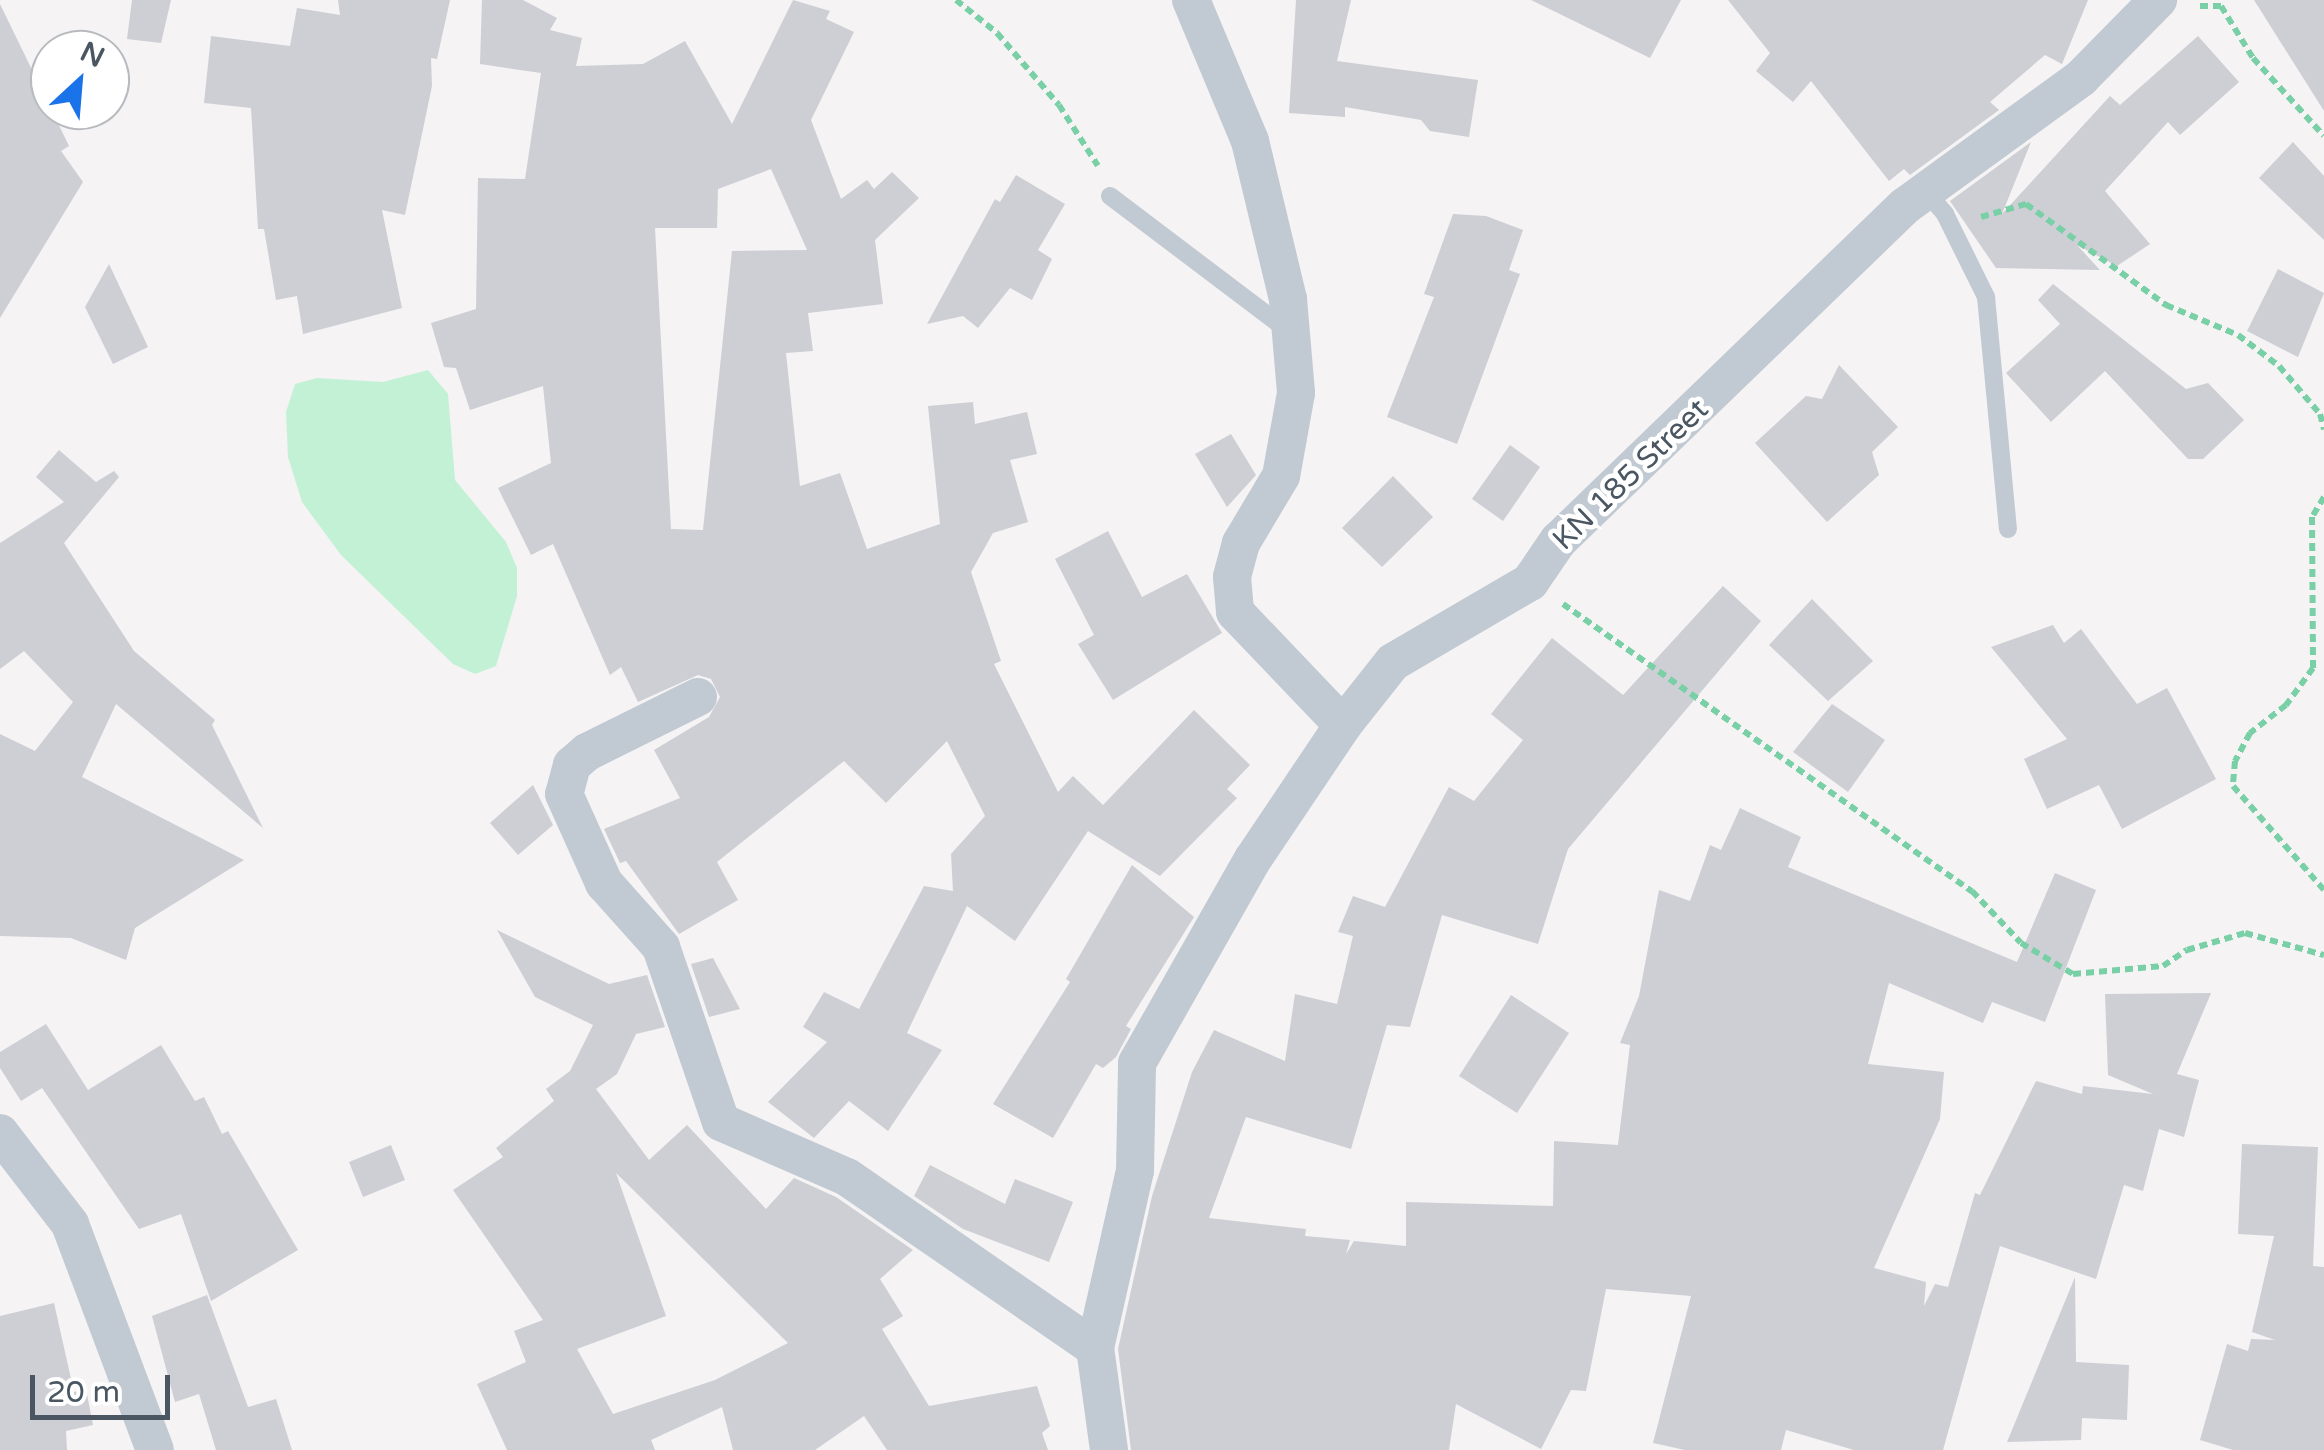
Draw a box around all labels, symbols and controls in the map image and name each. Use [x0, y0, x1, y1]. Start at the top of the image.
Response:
north arrow [30, 30, 130, 130]
text: N [75, 35, 110, 75]
street label: KN 185 Street [1546, 392, 1716, 558]
scale bar [35, 1355, 175, 1417]
text: 20 m [47, 1374, 120, 1411]

